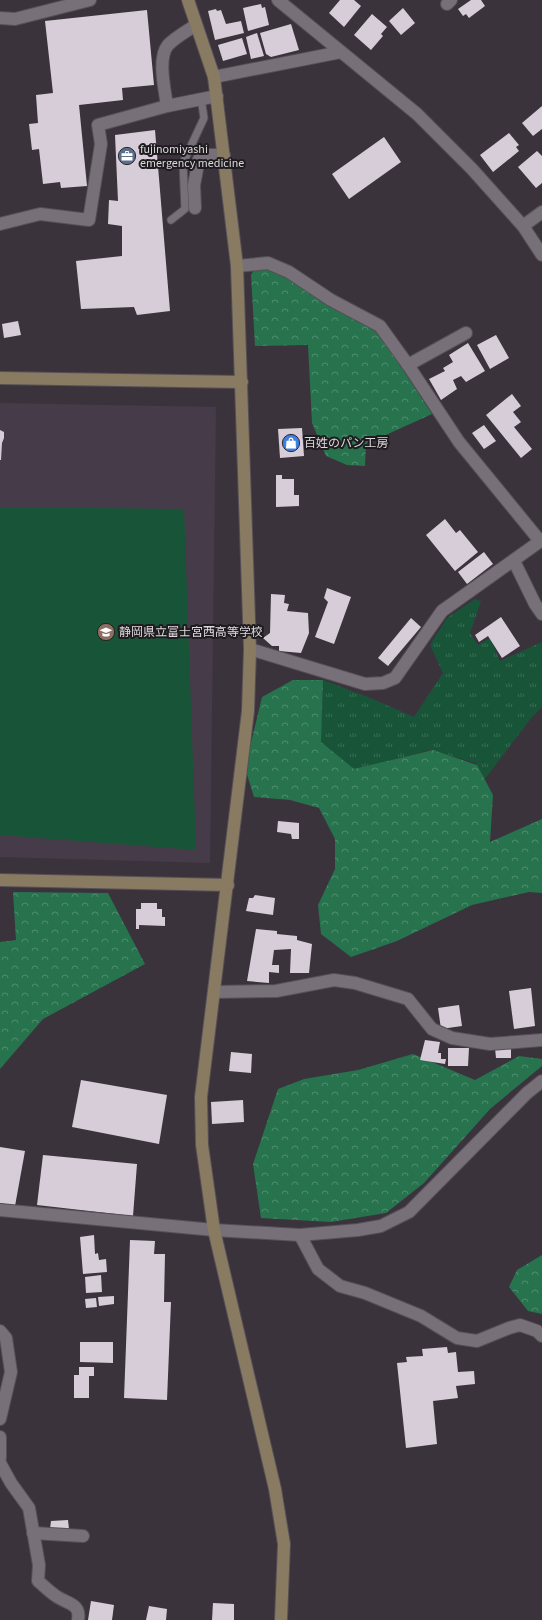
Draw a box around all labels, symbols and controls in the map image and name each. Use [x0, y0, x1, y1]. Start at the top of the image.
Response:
place label: fujinomiyashi emergency medicine [140, 141, 244, 172]
office icon: fujinomiyashi emergency medicine [117, 146, 137, 166]
shop icon: 百姓のパン工房 [281, 433, 301, 453]
place label: 百姓のパン工房 [304, 435, 389, 452]
school or university icon: 静岡県立富士宮西高等学校 [96, 622, 116, 642]
place label: 静岡県立富士宮西高等学校 [119, 624, 263, 641]

